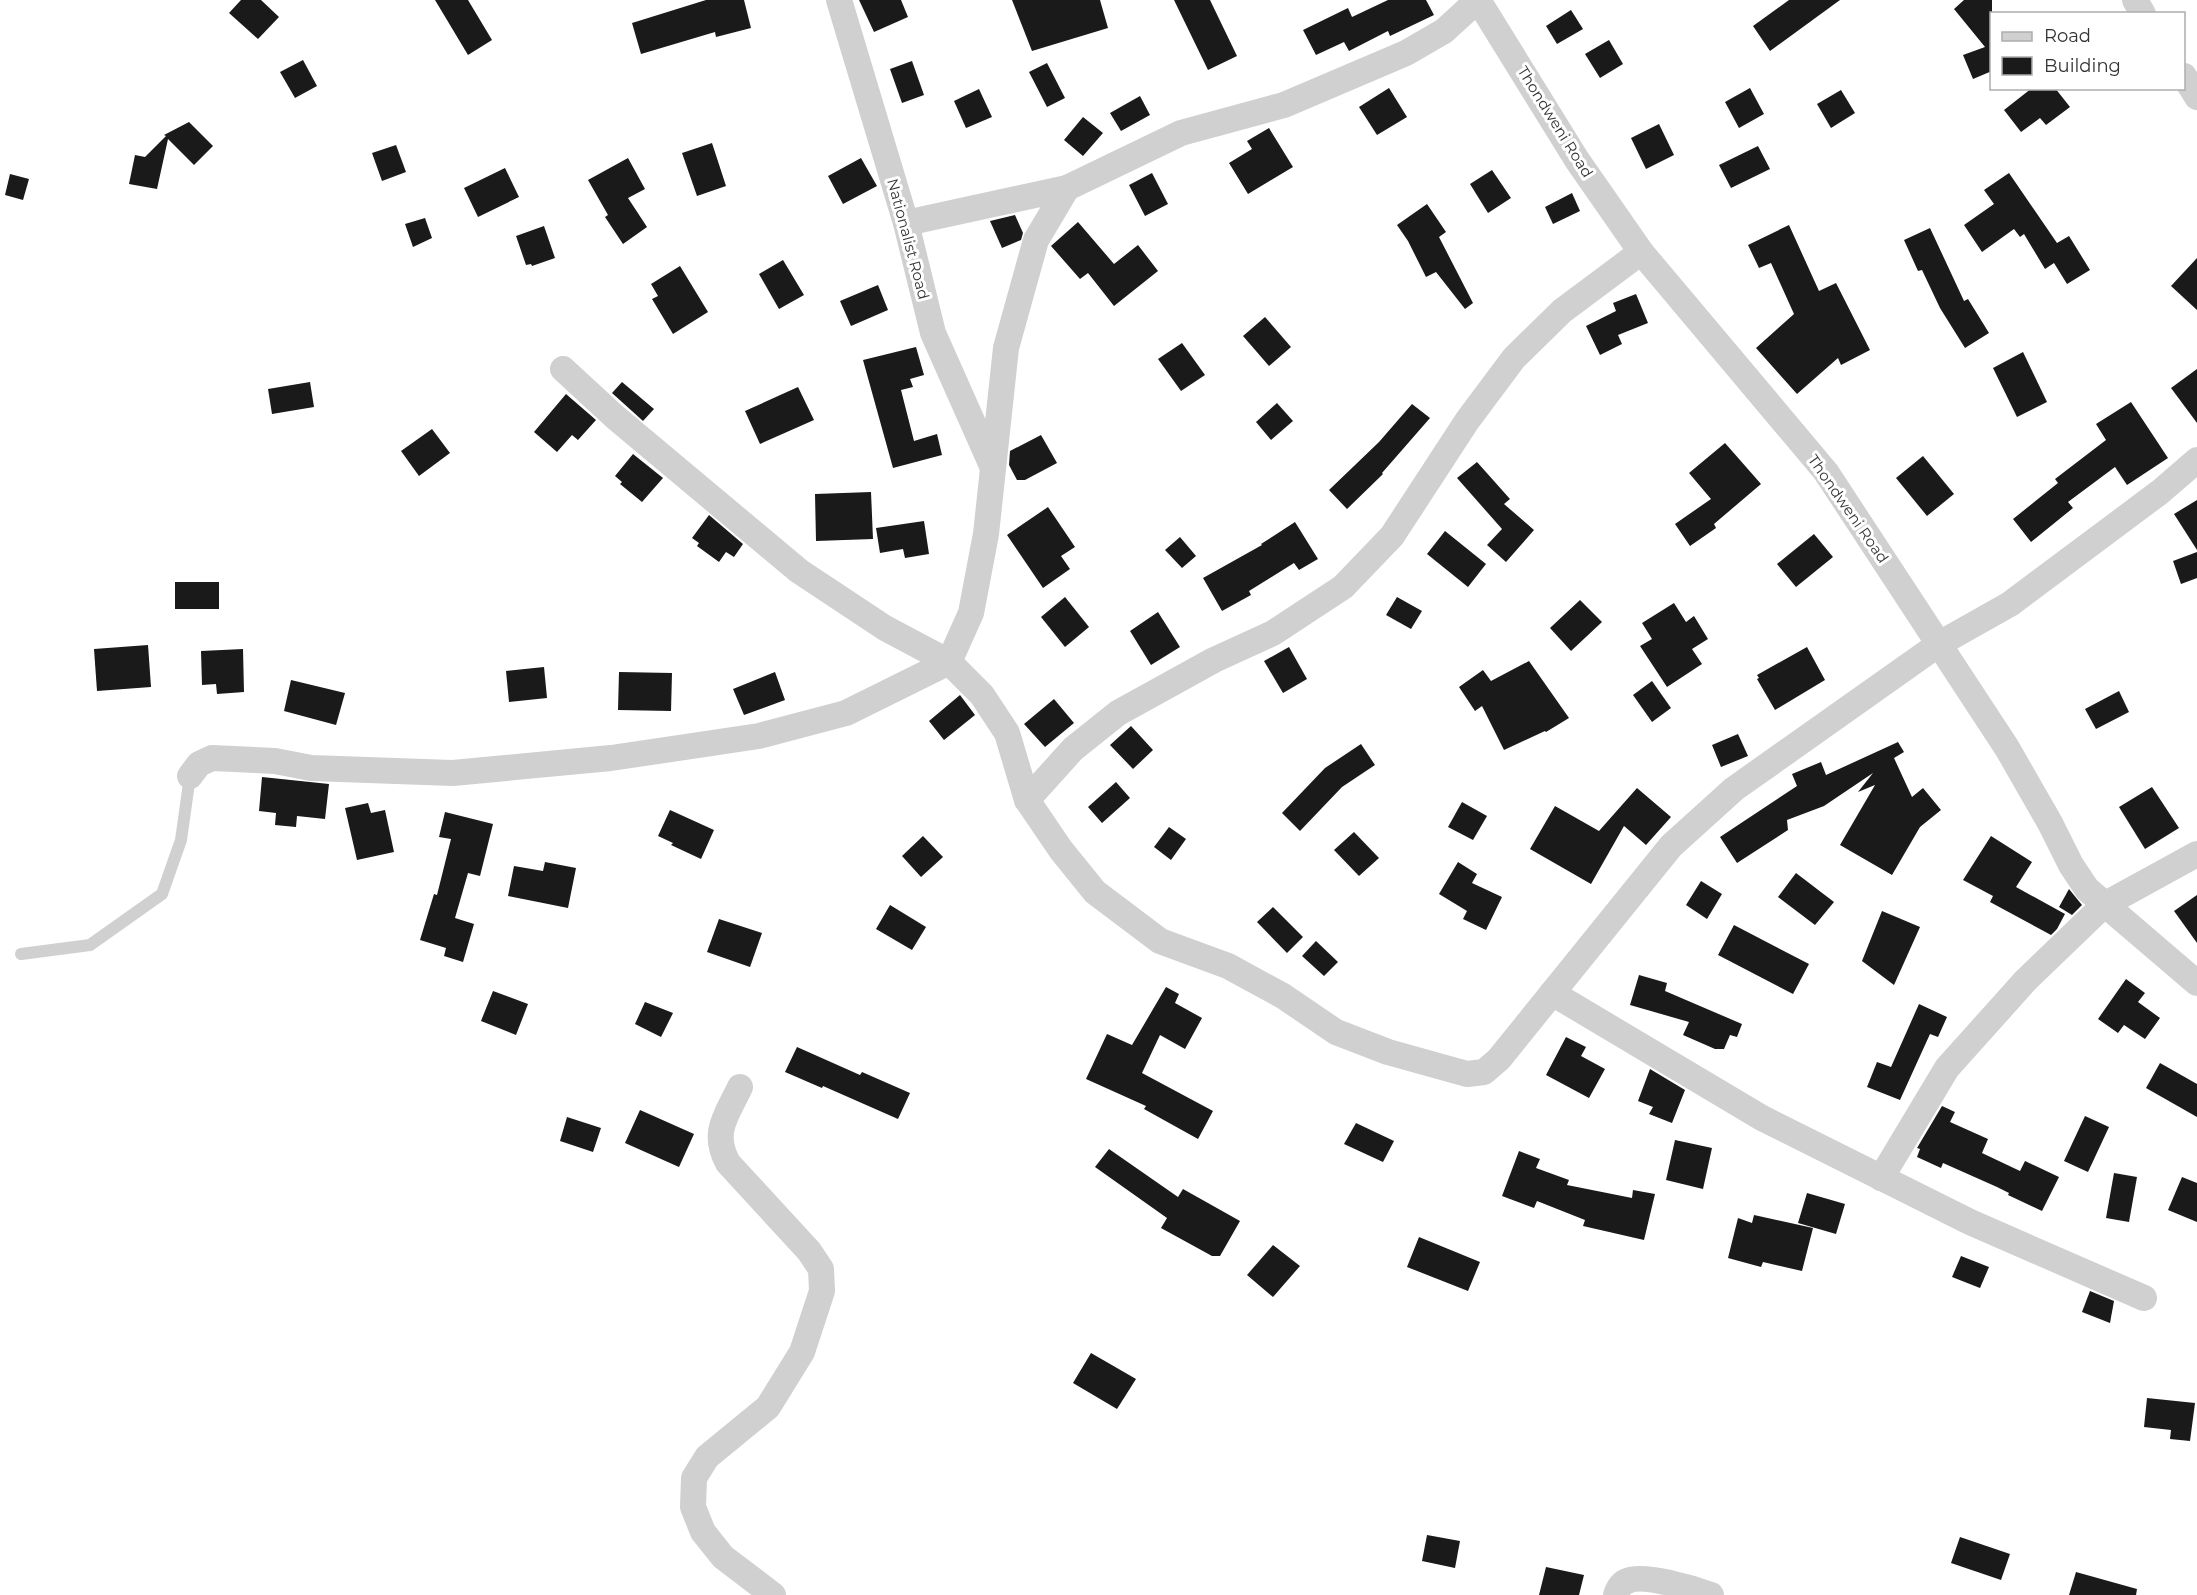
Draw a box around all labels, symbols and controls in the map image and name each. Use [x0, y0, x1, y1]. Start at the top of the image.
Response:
legend [1990, 12, 2185, 90]
text: Road [2044, 25, 2091, 47]
text: Building [2044, 55, 2121, 77]
street label: Thondweni Road [1514, 63, 1597, 181]
street label: Nationalist Road [883, 176, 934, 301]
street label: Thondweni Road [1804, 451, 1893, 567]

